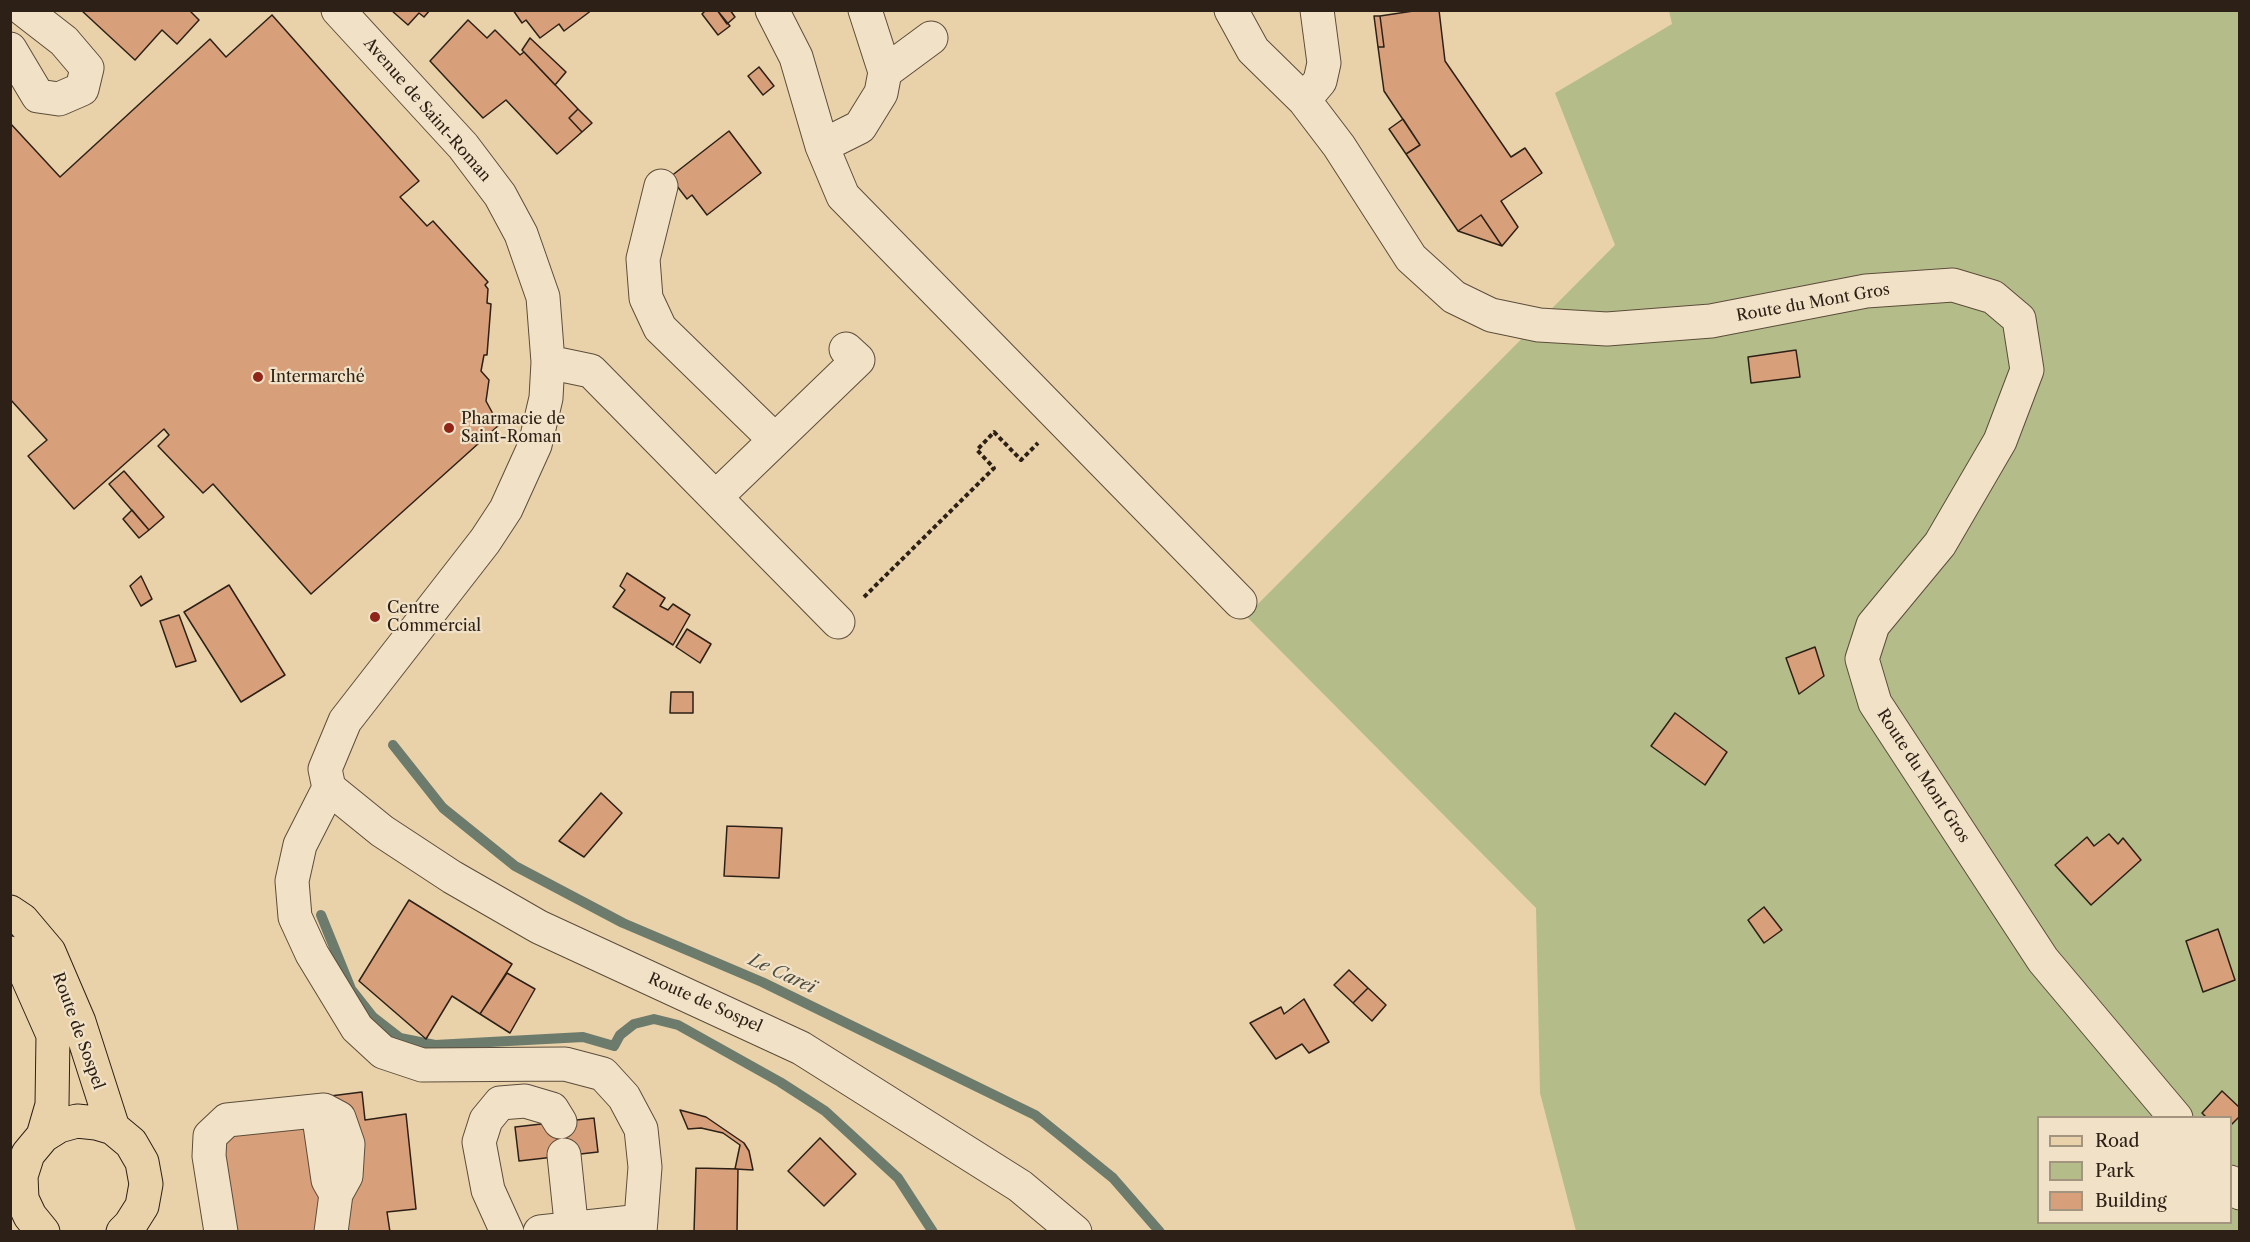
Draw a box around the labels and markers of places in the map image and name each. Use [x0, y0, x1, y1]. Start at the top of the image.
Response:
place label: Intermarché [270, 367, 365, 387]
marker: Intermarché [251, 370, 265, 384]
place label: Pharmacie de Saint-Roman [461, 409, 565, 447]
marker: Pharmacie de Saint-Roman [442, 421, 456, 435]
place label: Centre Commercial [387, 598, 481, 636]
marker: Centre Commercial [368, 610, 382, 624]

